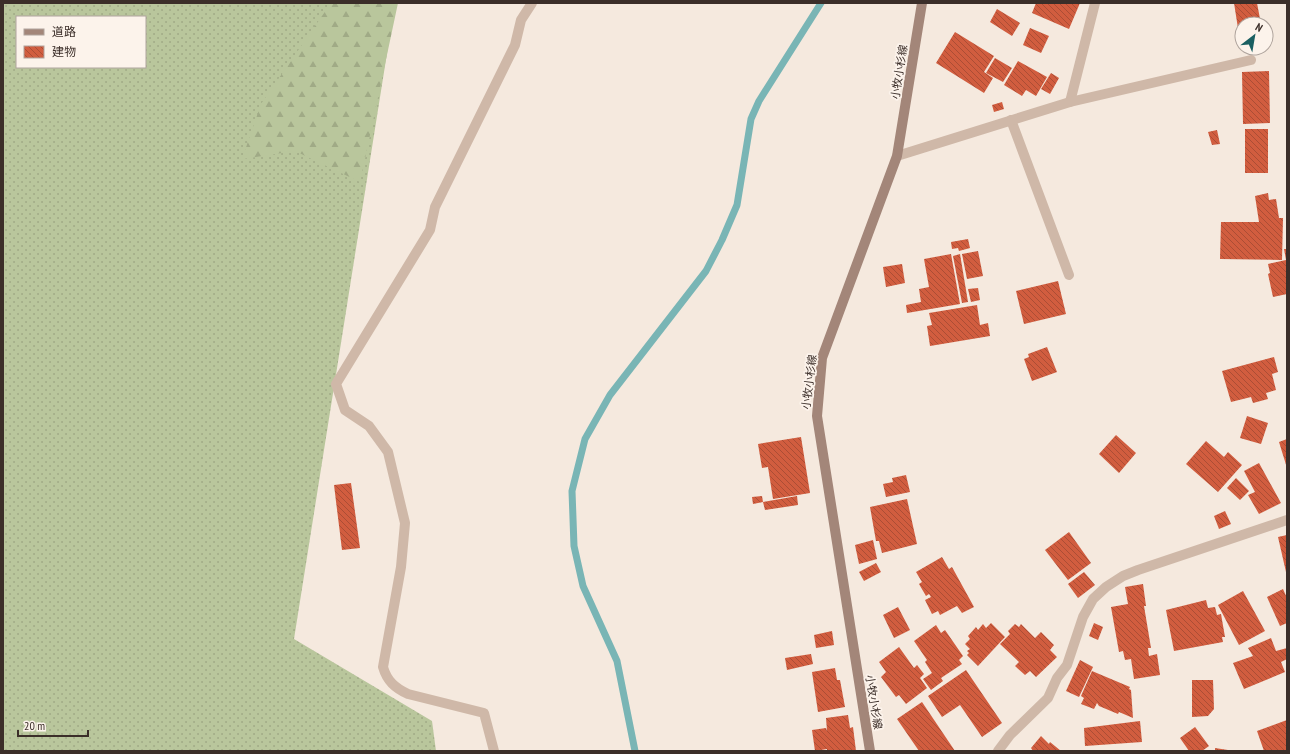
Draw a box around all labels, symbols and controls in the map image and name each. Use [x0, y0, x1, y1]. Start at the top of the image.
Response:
legend [16, 16, 146, 68]
north arrow [1234, 16, 1274, 56]
text: N [1253, 20, 1265, 35]
text: 道路 [52, 24, 76, 39]
text: 建物 [52, 44, 76, 59]
street label: 小牧小杉線 [888, 44, 910, 100]
street label: 小牧小杉線 [799, 354, 819, 410]
street label: 小牧小杉線 [863, 674, 885, 730]
scale bar [18, 712, 88, 738]
text: 20 m [24, 718, 45, 733]

